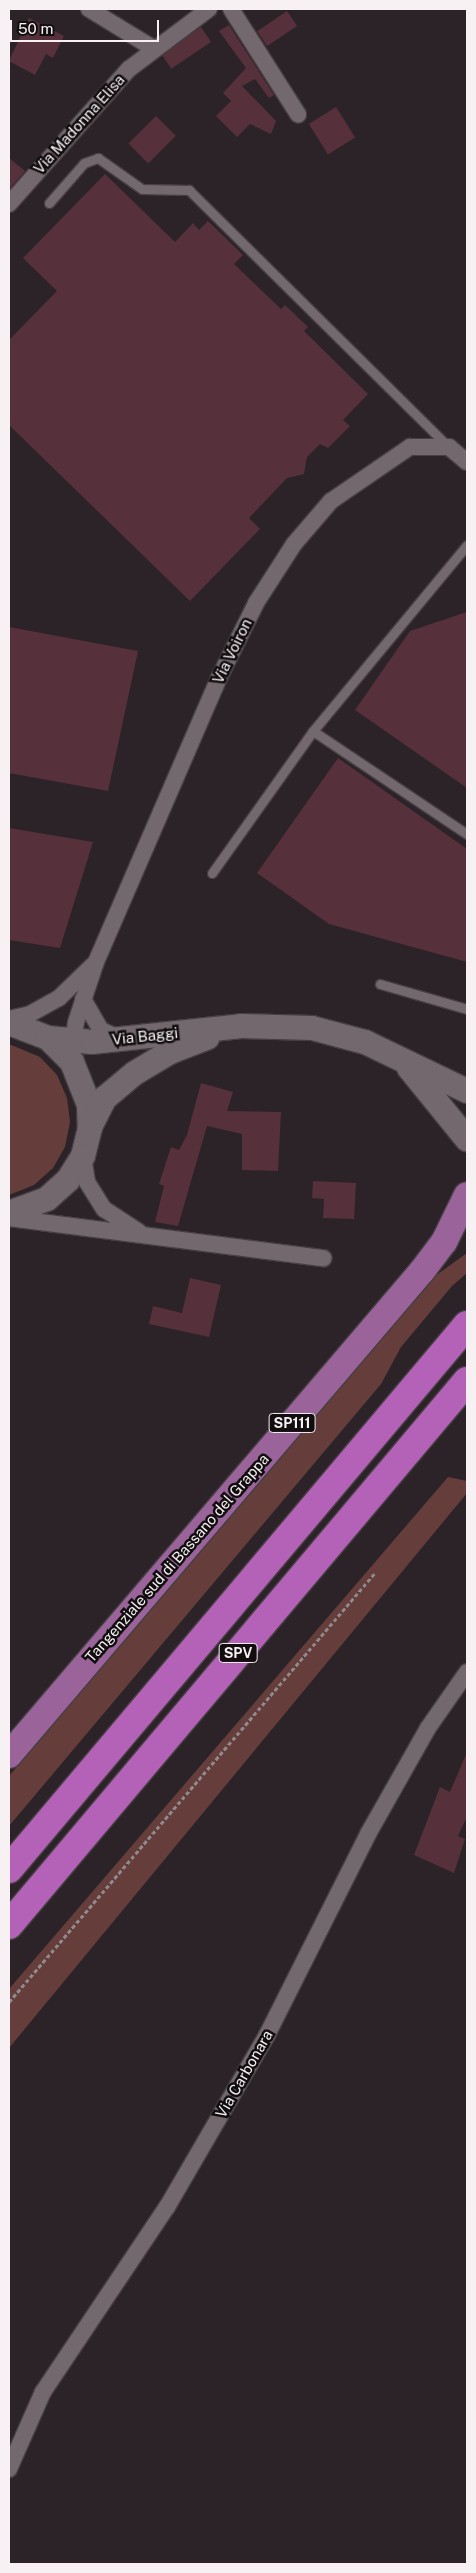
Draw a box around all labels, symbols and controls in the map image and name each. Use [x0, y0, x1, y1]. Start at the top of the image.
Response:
scale bar [12, 10, 161, 42]
text: 50 m [18, 20, 53, 37]
street label: Via Madonna Elisa [30, 71, 128, 177]
street label: Via Voiron [208, 615, 256, 687]
street label: Via Baggi [111, 1024, 179, 1048]
road number: SP111 [268, 1412, 316, 1435]
street label: Tangenziale sud di Bassano del Grappa [81, 1450, 273, 1666]
road number: SPV [218, 1642, 258, 1665]
street label: Via Carbonara [212, 2027, 276, 2121]

